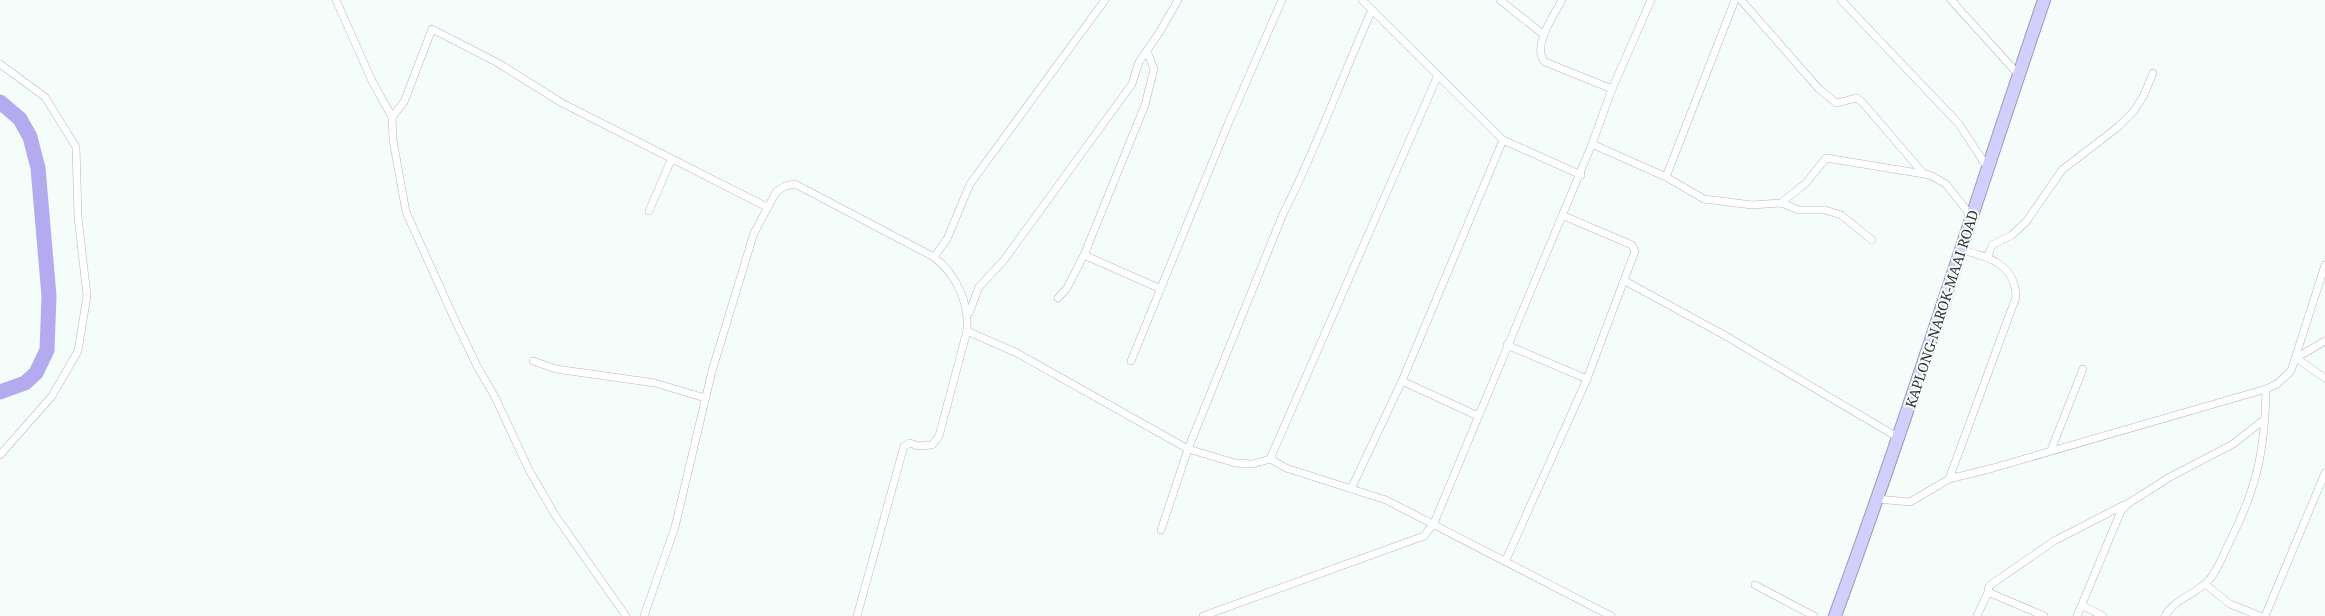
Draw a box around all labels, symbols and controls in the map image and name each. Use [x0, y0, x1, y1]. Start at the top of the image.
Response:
street label: KAPLONG-NAROK-MAAI ROAD [1901, 207, 1983, 410]

